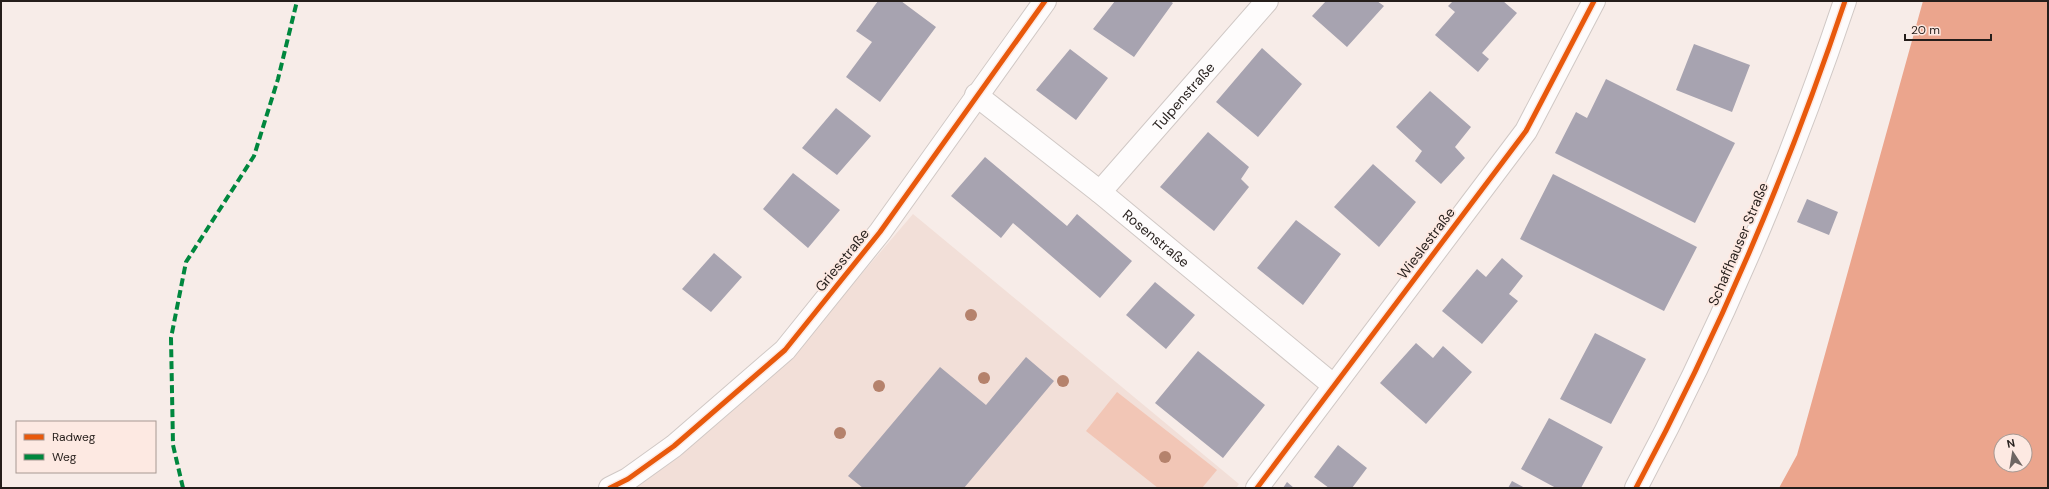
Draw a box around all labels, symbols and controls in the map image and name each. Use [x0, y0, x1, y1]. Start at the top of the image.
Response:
scale bar [1905, 16, 1991, 42]
text: 20 m [1911, 22, 1940, 38]
street label: Tulpenstraße [1149, 58, 1218, 134]
street label: Schaffhauser Straße [1704, 180, 1772, 308]
street label: Wieslestraße [1393, 204, 1459, 282]
street label: Rosenstraße [1119, 205, 1193, 271]
street label: Griesstraße [811, 225, 873, 295]
legend [16, 421, 156, 473]
text: Radweg [52, 429, 96, 445]
north arrow [1993, 433, 2033, 473]
text: N [2006, 436, 2016, 451]
text: Weg [52, 449, 77, 465]

